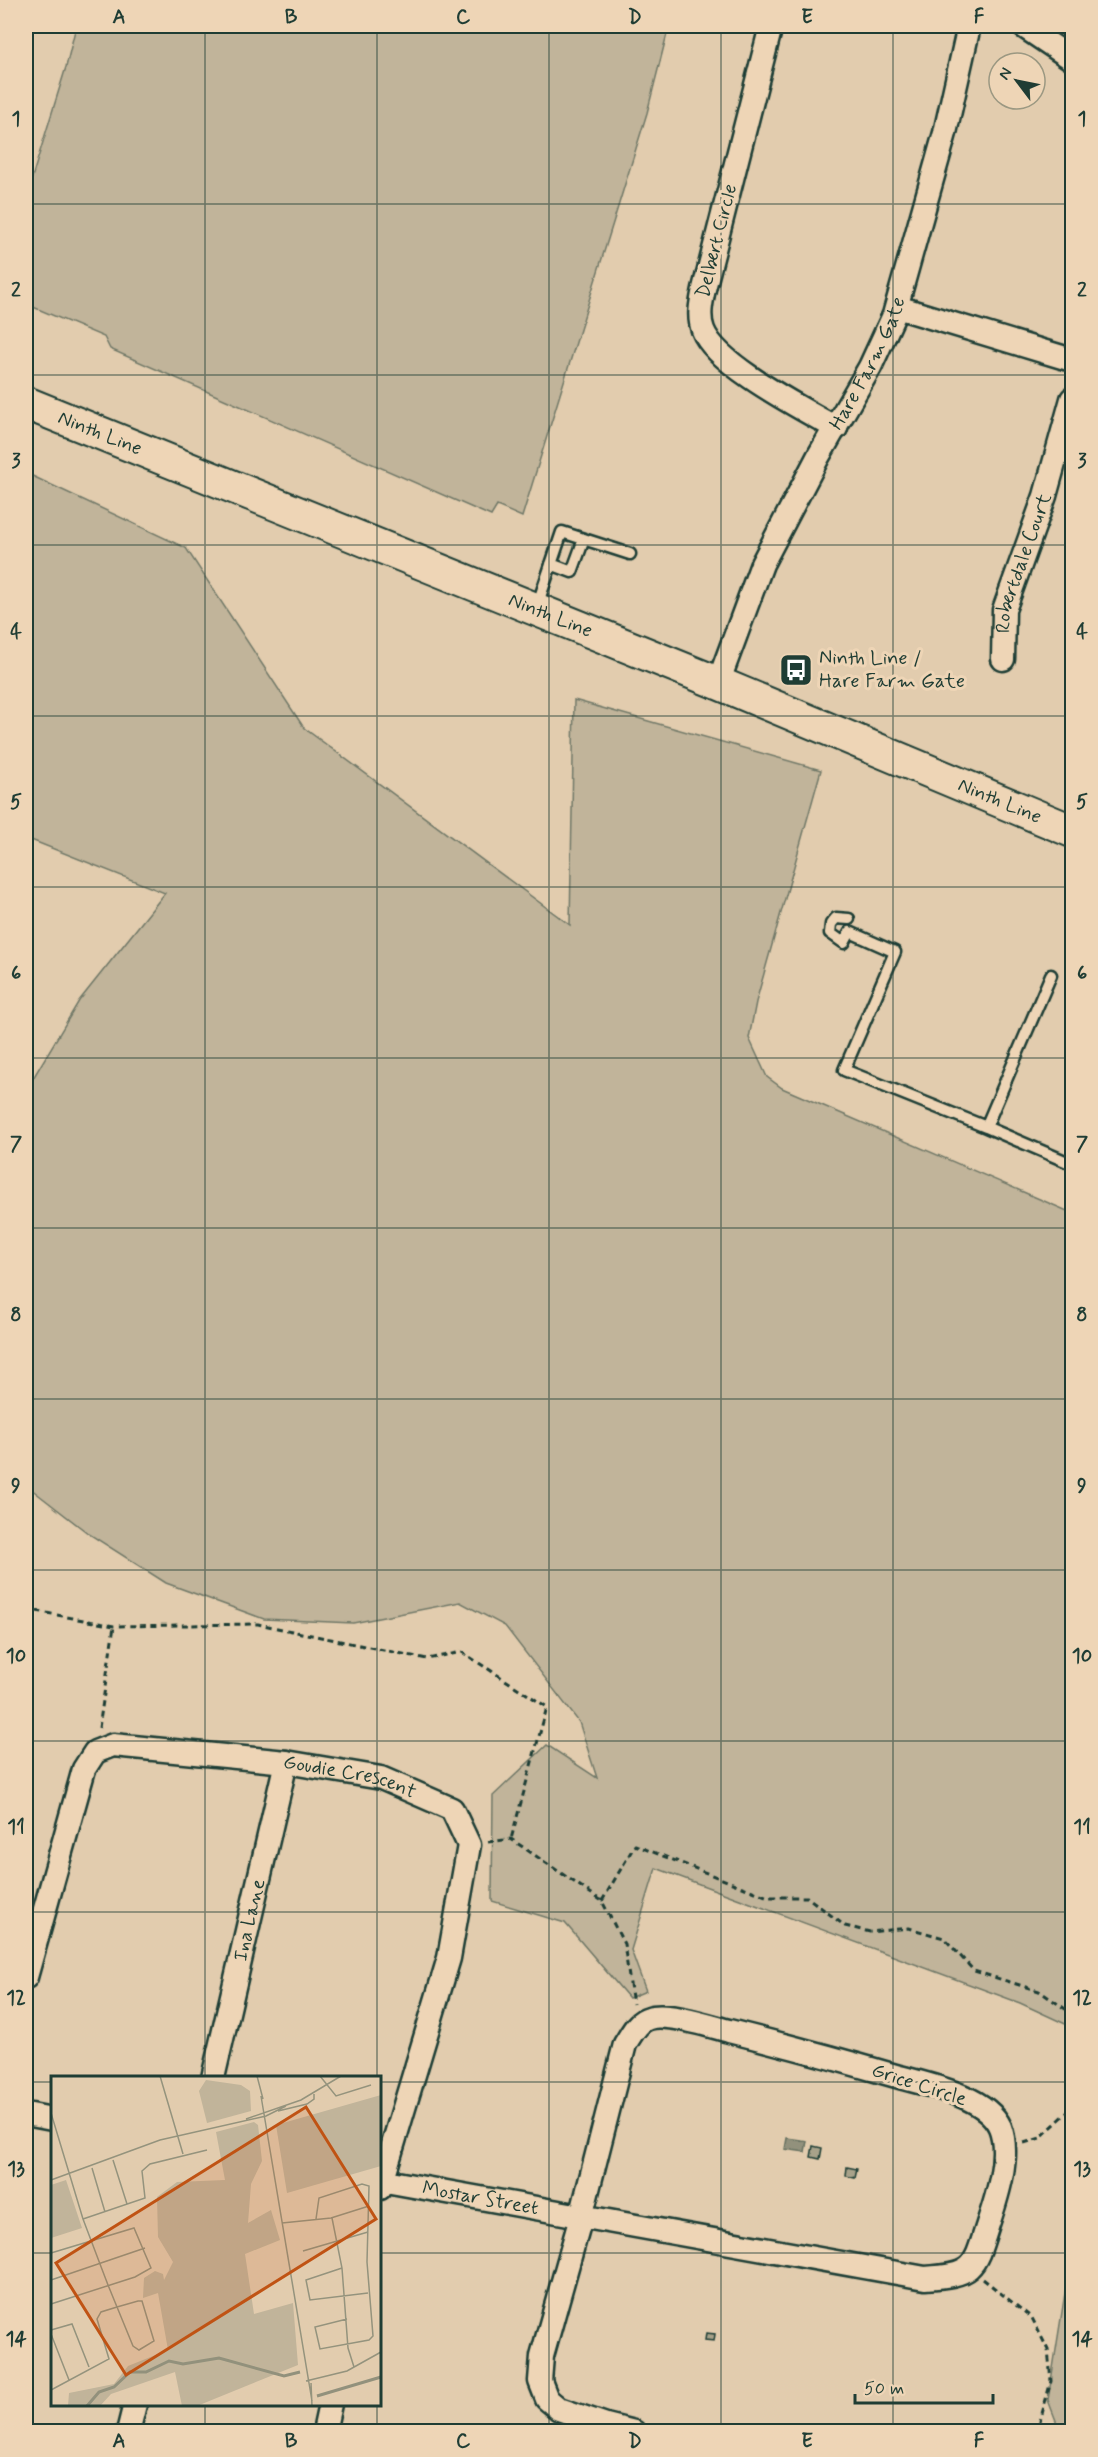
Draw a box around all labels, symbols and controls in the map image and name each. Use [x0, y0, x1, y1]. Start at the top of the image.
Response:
text: A [112, 4, 126, 31]
text: B [285, 4, 298, 31]
text: C [456, 4, 471, 31]
text: D [628, 4, 642, 31]
text: E [801, 4, 813, 31]
text: F [974, 4, 985, 31]
north arrow [987, 51, 1047, 111]
text: N [994, 64, 1017, 84]
text: 1 [12, 106, 20, 133]
text: 1 [1078, 106, 1086, 133]
street label: Delbert Circle [690, 181, 744, 301]
text: 2 [11, 277, 21, 304]
text: 2 [1077, 277, 1087, 304]
street label: Hare Farm Gate [823, 294, 912, 435]
street label: Ninth Line [54, 404, 146, 462]
text: 3 [11, 448, 21, 475]
text: 3 [1077, 448, 1087, 475]
street label: Robertdale Court [990, 489, 1058, 633]
street label: Ninth Line [505, 586, 597, 644]
text: 4 [10, 619, 22, 646]
text: 4 [1076, 619, 1088, 646]
place label: Ninth Line / Hare Farm Gate [819, 645, 965, 695]
bus stop icon: Ninth Line / Hare Farm Gate [778, 652, 814, 688]
street label: Ninth Line [954, 771, 1046, 830]
text: 5 [10, 789, 22, 816]
text: 5 [1076, 789, 1088, 816]
text: 6 [11, 960, 21, 987]
text: 6 [1077, 960, 1087, 987]
text: 7 [10, 1131, 22, 1158]
text: 7 [1076, 1131, 1088, 1158]
text: 8 [10, 1302, 22, 1329]
text: 8 [1076, 1302, 1088, 1329]
text: 9 [11, 1473, 21, 1500]
text: 9 [1077, 1473, 1087, 1500]
text: 10 [6, 1643, 26, 1670]
text: 10 [1072, 1643, 1092, 1670]
street label: Goudie Crescent [281, 1748, 421, 1805]
text: 11 [7, 1814, 25, 1841]
text: 11 [1073, 1814, 1091, 1841]
street label: Ina Lane [227, 1876, 272, 1964]
text: 12 [6, 1985, 26, 2012]
text: 12 [1072, 1985, 1092, 2012]
street label: Grice Circle [868, 2057, 970, 2113]
inset map [51, 2076, 381, 2406]
text: 13 [7, 2156, 25, 2183]
text: 13 [1073, 2156, 1091, 2183]
street label: Mostar Street [420, 2174, 541, 2222]
text: 14 [5, 2326, 27, 2353]
text: 14 [1071, 2326, 1093, 2353]
scale bar [855, 2367, 993, 2405]
text: 50 m [864, 2377, 904, 2401]
text: A [112, 2428, 126, 2455]
text: B [285, 2428, 298, 2455]
text: C [456, 2428, 471, 2455]
text: D [628, 2428, 642, 2455]
text: E [801, 2428, 813, 2455]
text: F [974, 2428, 985, 2455]

